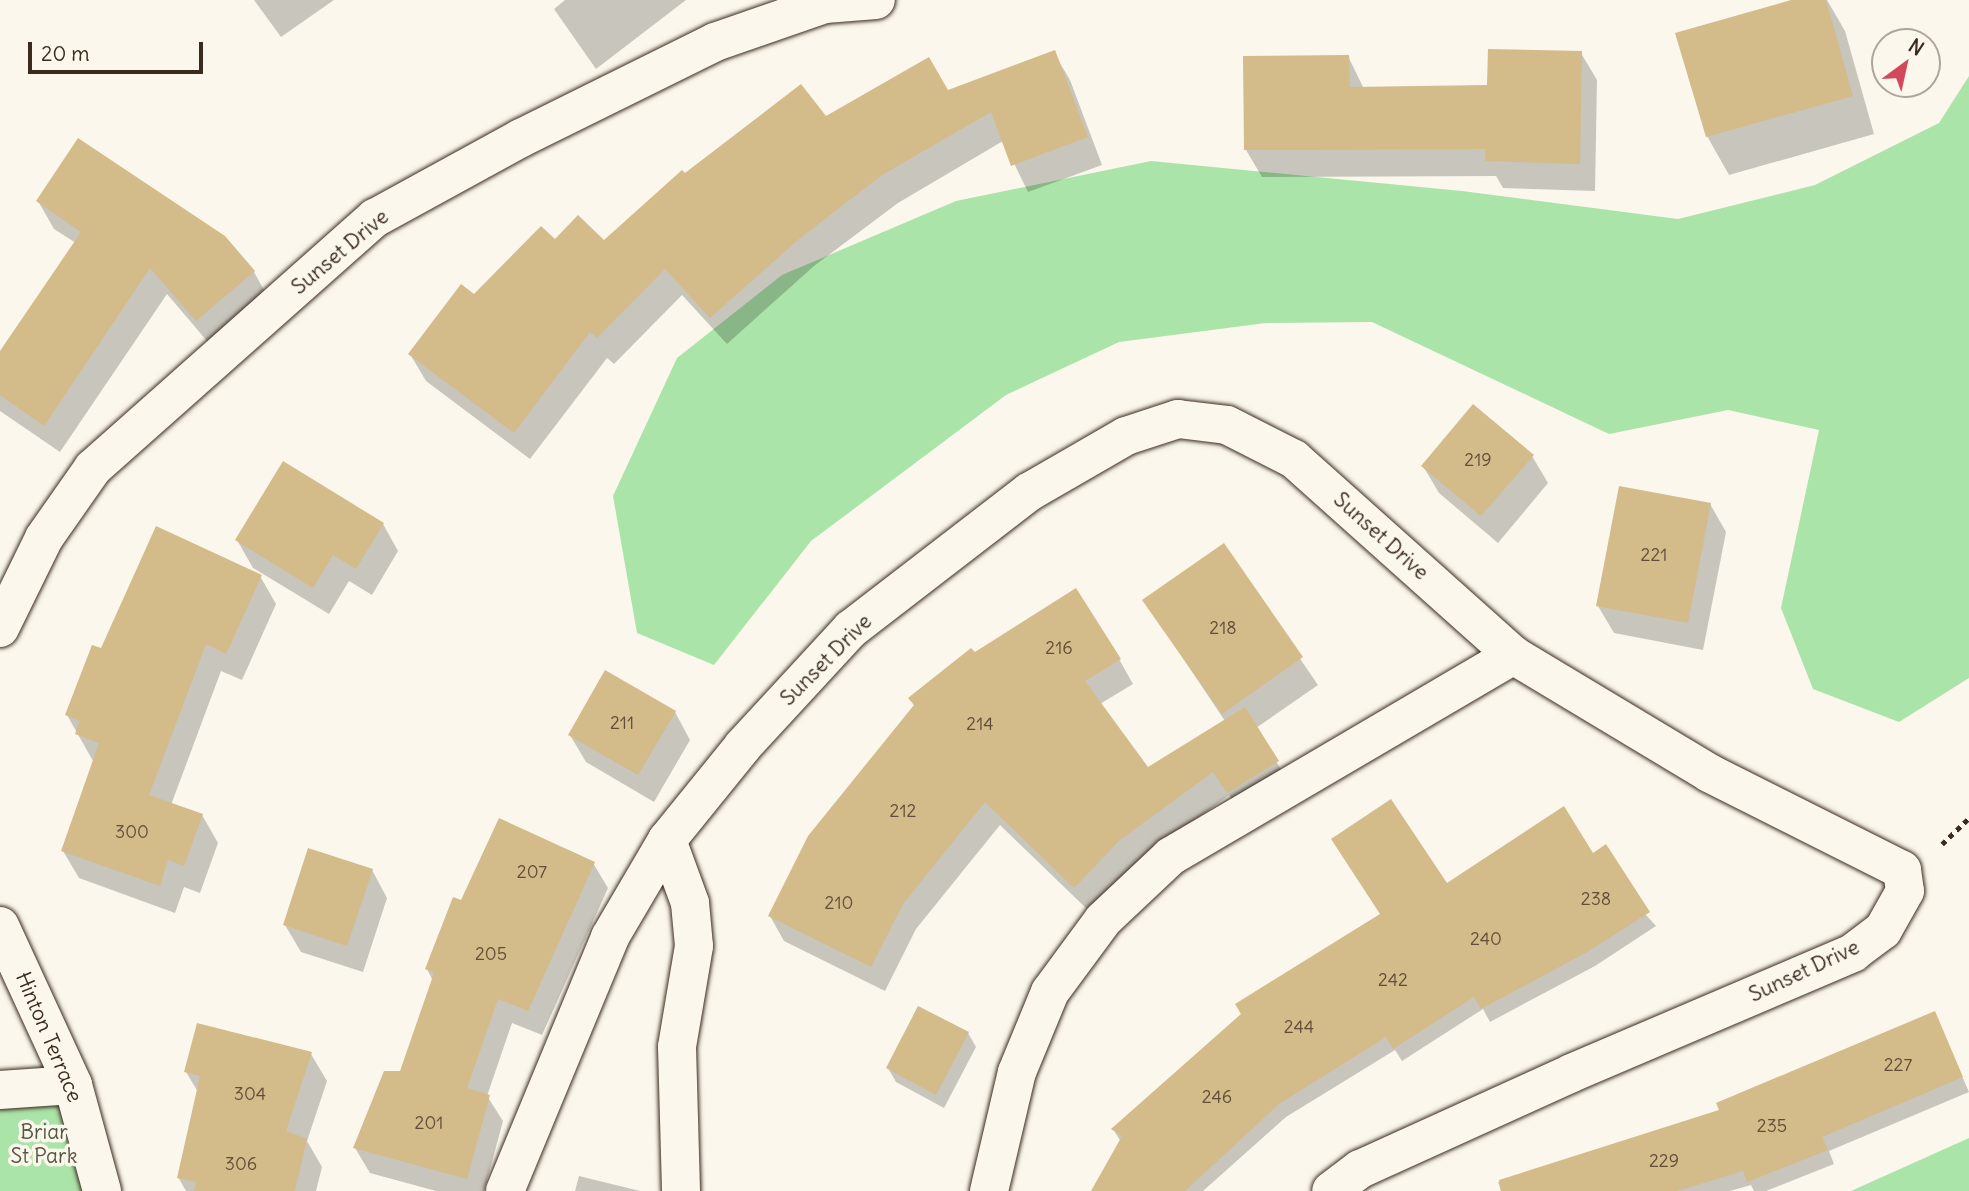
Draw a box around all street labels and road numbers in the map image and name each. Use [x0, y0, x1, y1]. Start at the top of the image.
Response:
street label: Sunset Drive [286, 204, 394, 300]
street label: Sunset Drive [1328, 487, 1434, 585]
street label: Sunset Drive [775, 609, 877, 711]
street label: Sunset Drive [1745, 934, 1863, 1008]
street label: Hinton Terrace [10, 968, 88, 1106]

